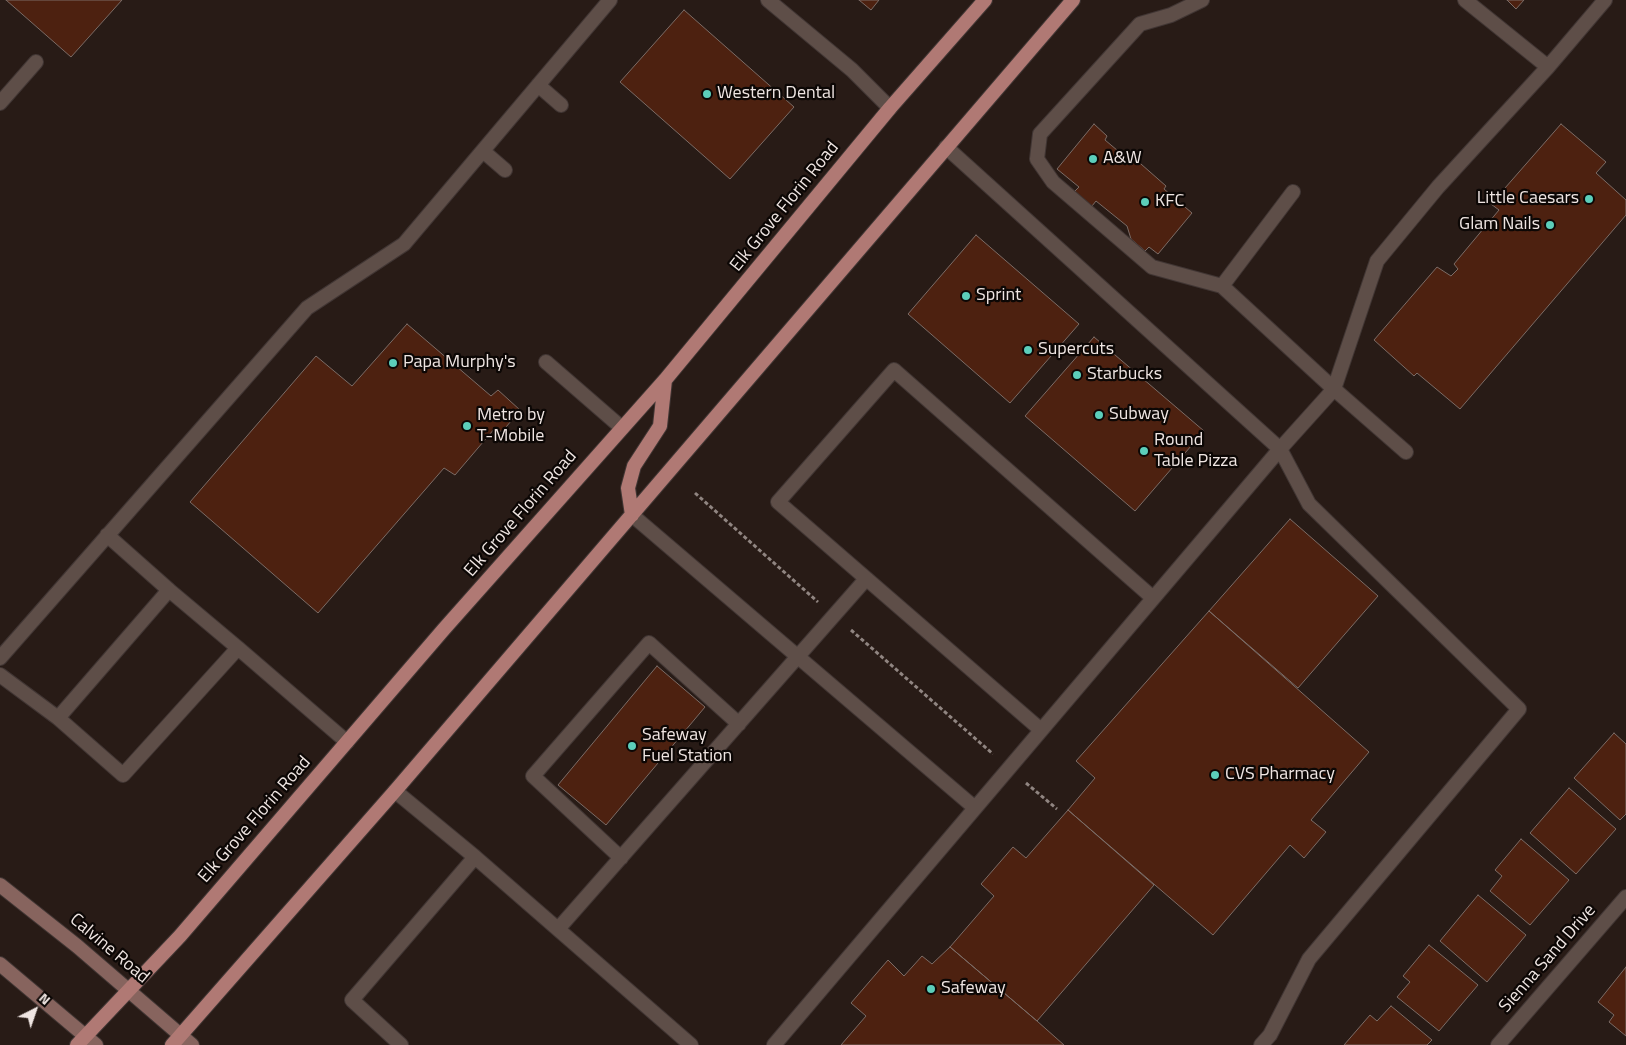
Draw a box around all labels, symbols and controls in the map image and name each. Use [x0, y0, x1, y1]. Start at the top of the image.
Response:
place label: Western Dental [717, 83, 835, 105]
marker: Western Dental [701, 88, 713, 100]
street label: Elk Grove Florin Road [726, 138, 844, 276]
place label: A&W [1103, 148, 1142, 170]
marker: A&W [1087, 153, 1099, 165]
place label: Little Caesars [1477, 188, 1579, 210]
place label: KFC [1155, 191, 1184, 213]
marker: Little Caesars [1583, 193, 1595, 205]
marker: KFC [1139, 196, 1151, 208]
place label: Glam Nails [1459, 214, 1540, 236]
marker: Glam Nails [1544, 219, 1556, 231]
place label: Sprint [976, 285, 1021, 307]
marker: Sprint [960, 290, 972, 302]
place label: Supercuts [1038, 339, 1114, 361]
marker: Supercuts [1022, 344, 1034, 356]
place label: Papa Murphy's [403, 352, 516, 374]
marker: Papa Murphy's [387, 357, 399, 369]
place label: Starbucks [1087, 364, 1162, 386]
marker: Starbucks [1071, 369, 1083, 381]
place label: Subway [1109, 404, 1169, 426]
place label: Metro by T-Mobile [477, 405, 545, 448]
marker: Subway [1093, 409, 1105, 421]
marker: Metro by T-Mobile [461, 420, 473, 432]
place label: Round Table Pizza [1154, 430, 1238, 472]
marker: Round Table Pizza [1138, 445, 1150, 457]
street label: Elk Grove Florin Road [460, 446, 582, 582]
place label: Safeway Fuel Station [642, 725, 732, 768]
marker: Safeway Fuel Station [626, 740, 638, 752]
street label: Elk Grove Florin Road [194, 752, 316, 888]
place label: CVS Pharmacy [1225, 764, 1335, 786]
marker: CVS Pharmacy [1209, 769, 1221, 781]
street label: Sienna Sand Drive [1495, 900, 1601, 1018]
street label: Calvine Road [65, 909, 153, 989]
place label: Safeway [941, 978, 1006, 1000]
marker: Safeway [925, 983, 937, 995]
north arrow [10, 985, 60, 1035]
text: N [35, 987, 56, 1009]

